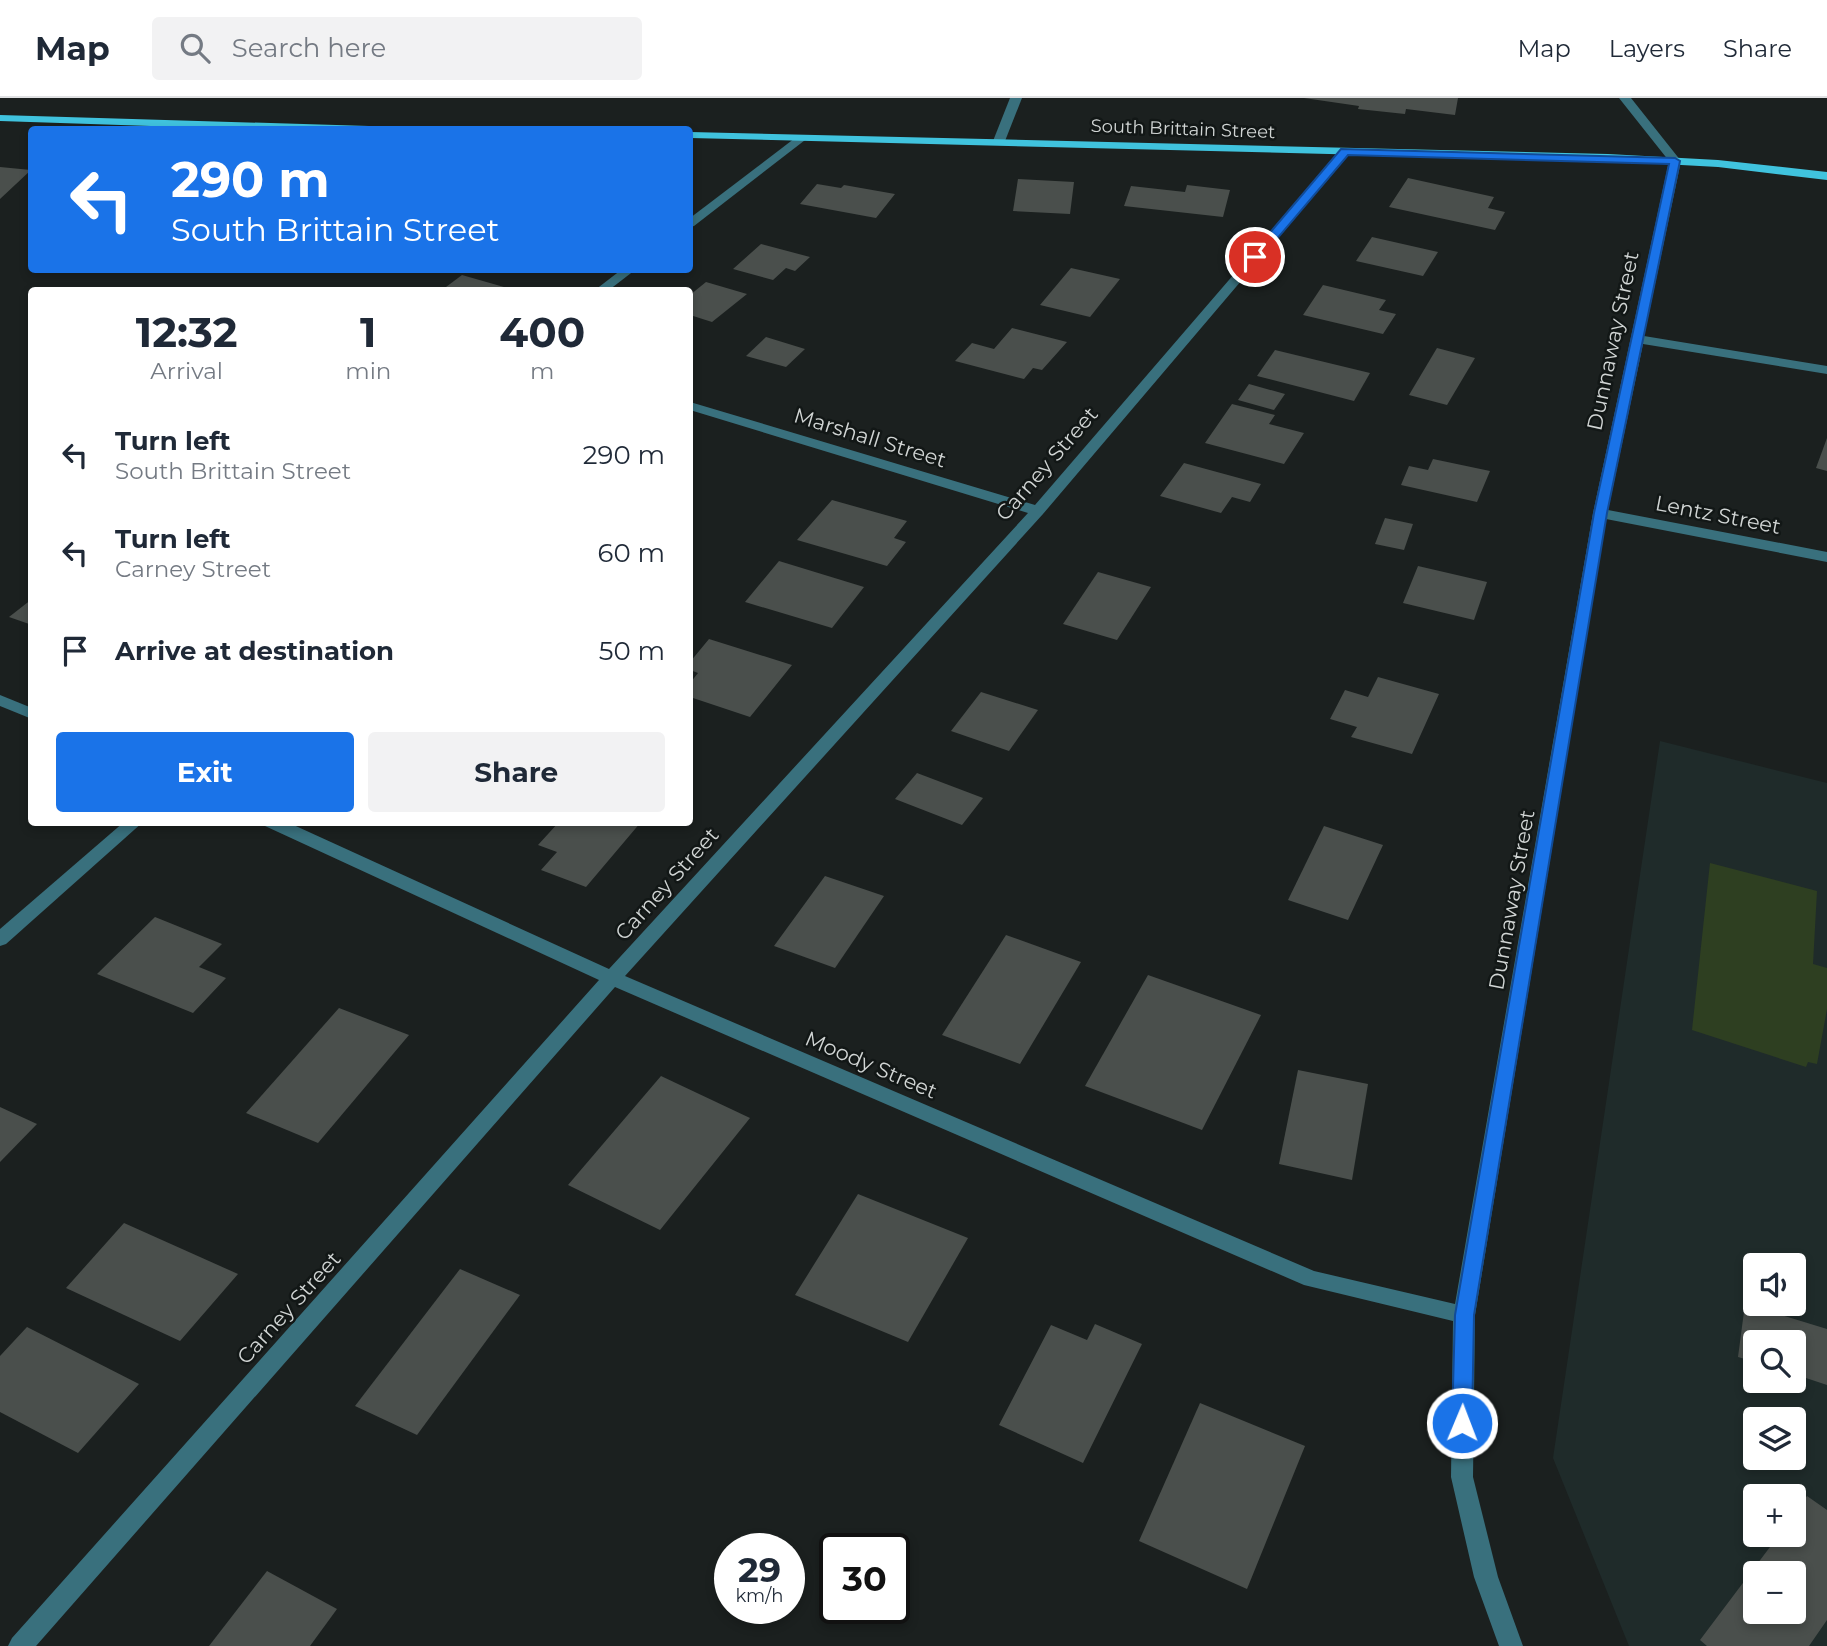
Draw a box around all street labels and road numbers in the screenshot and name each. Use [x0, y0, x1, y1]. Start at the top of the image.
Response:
street label: South Brittain Street [1090, 115, 1276, 143]
street label: Dunnaway Street [1581, 249, 1644, 433]
street label: Marshall Street [791, 402, 949, 473]
street label: Carney Street [990, 402, 1103, 526]
street label: Lentz Street [1653, 490, 1783, 539]
street label: Dunnaway Street [1483, 808, 1540, 992]
street label: Carney Street [610, 822, 724, 945]
street label: Moody Street [801, 1026, 941, 1104]
street label: Carney Street [232, 1246, 346, 1369]

